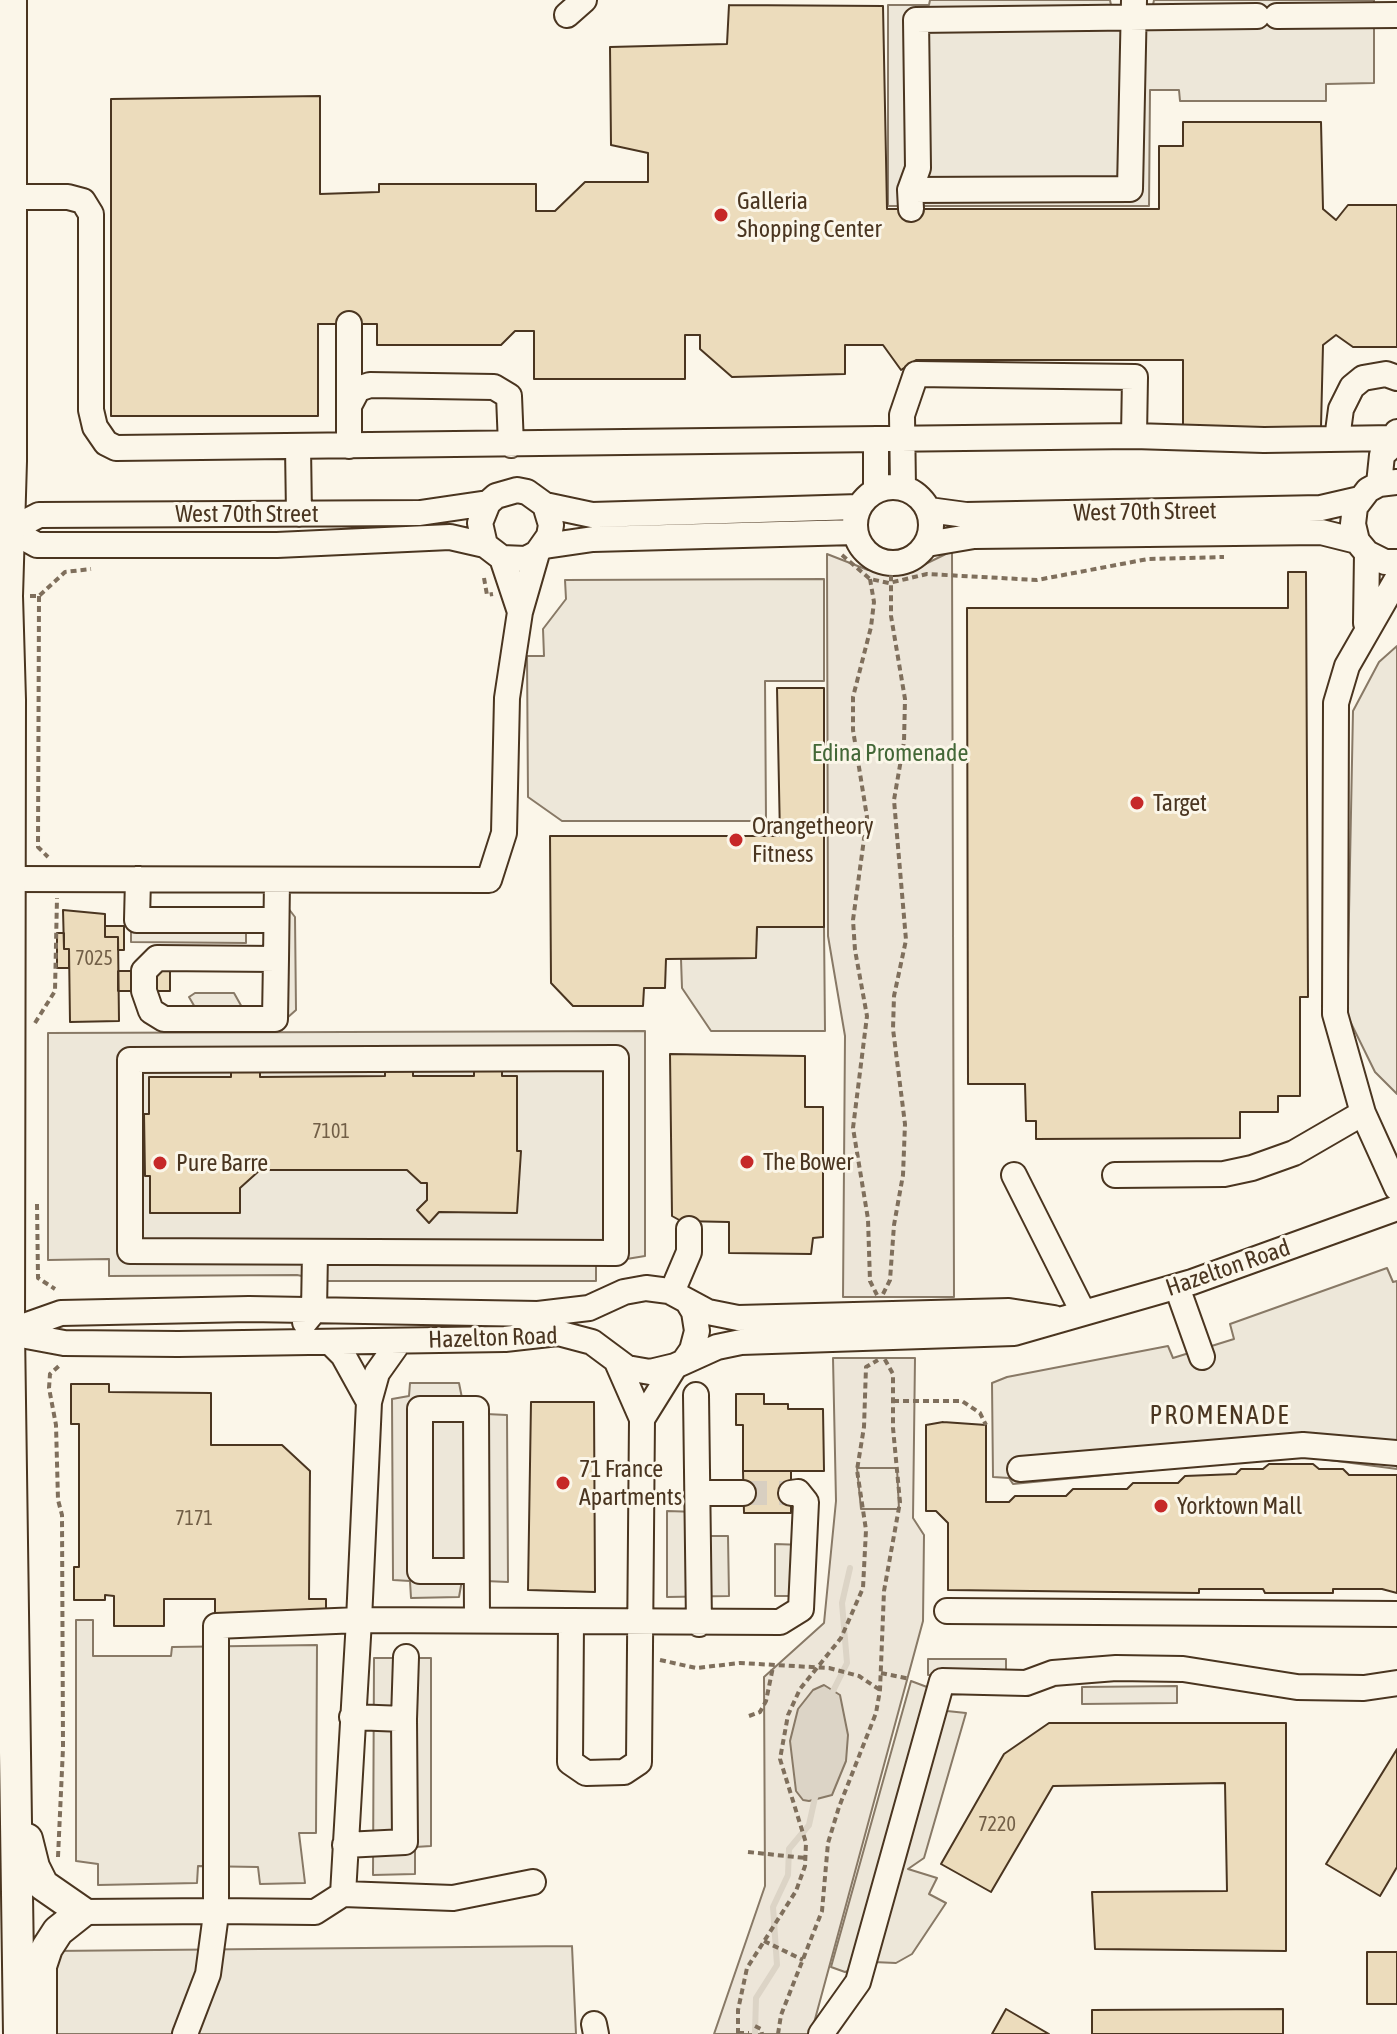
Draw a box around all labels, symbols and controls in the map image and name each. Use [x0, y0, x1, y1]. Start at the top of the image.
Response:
place label: Galleria Shopping Center [737, 187, 882, 243]
marker: Galleria Shopping Center [712, 206, 730, 224]
street label: West 70th Street [1073, 496, 1217, 528]
street label: West 70th Street [175, 500, 319, 528]
park label: Edina Promenade [812, 739, 968, 767]
place label: Target [1153, 789, 1207, 817]
marker: Target [1128, 794, 1146, 812]
place label: Orangetheory Fitness [752, 812, 874, 868]
marker: Orangetheory Fitness [727, 831, 745, 849]
house number: 7025 [75, 947, 113, 971]
house number: 7101 [312, 1120, 350, 1144]
place label: The Bower [763, 1148, 853, 1176]
place label: Pure Barre [176, 1149, 268, 1177]
marker: The Bower [738, 1153, 756, 1171]
marker: Pure Barre [151, 1154, 169, 1172]
street label: Hazelton Road [1162, 1233, 1294, 1303]
street label: Hazelton Road [428, 1321, 558, 1355]
district label: PROMENADE [1150, 1400, 1290, 1432]
place label: 71 France Apartments [579, 1455, 682, 1511]
marker: 71 France Apartments [554, 1474, 572, 1492]
place label: Yorktown Mall [1177, 1492, 1302, 1520]
marker: Yorktown Mall [1152, 1497, 1170, 1515]
house number: 7171 [175, 1507, 213, 1531]
house number: 7220 [978, 1813, 1016, 1837]

